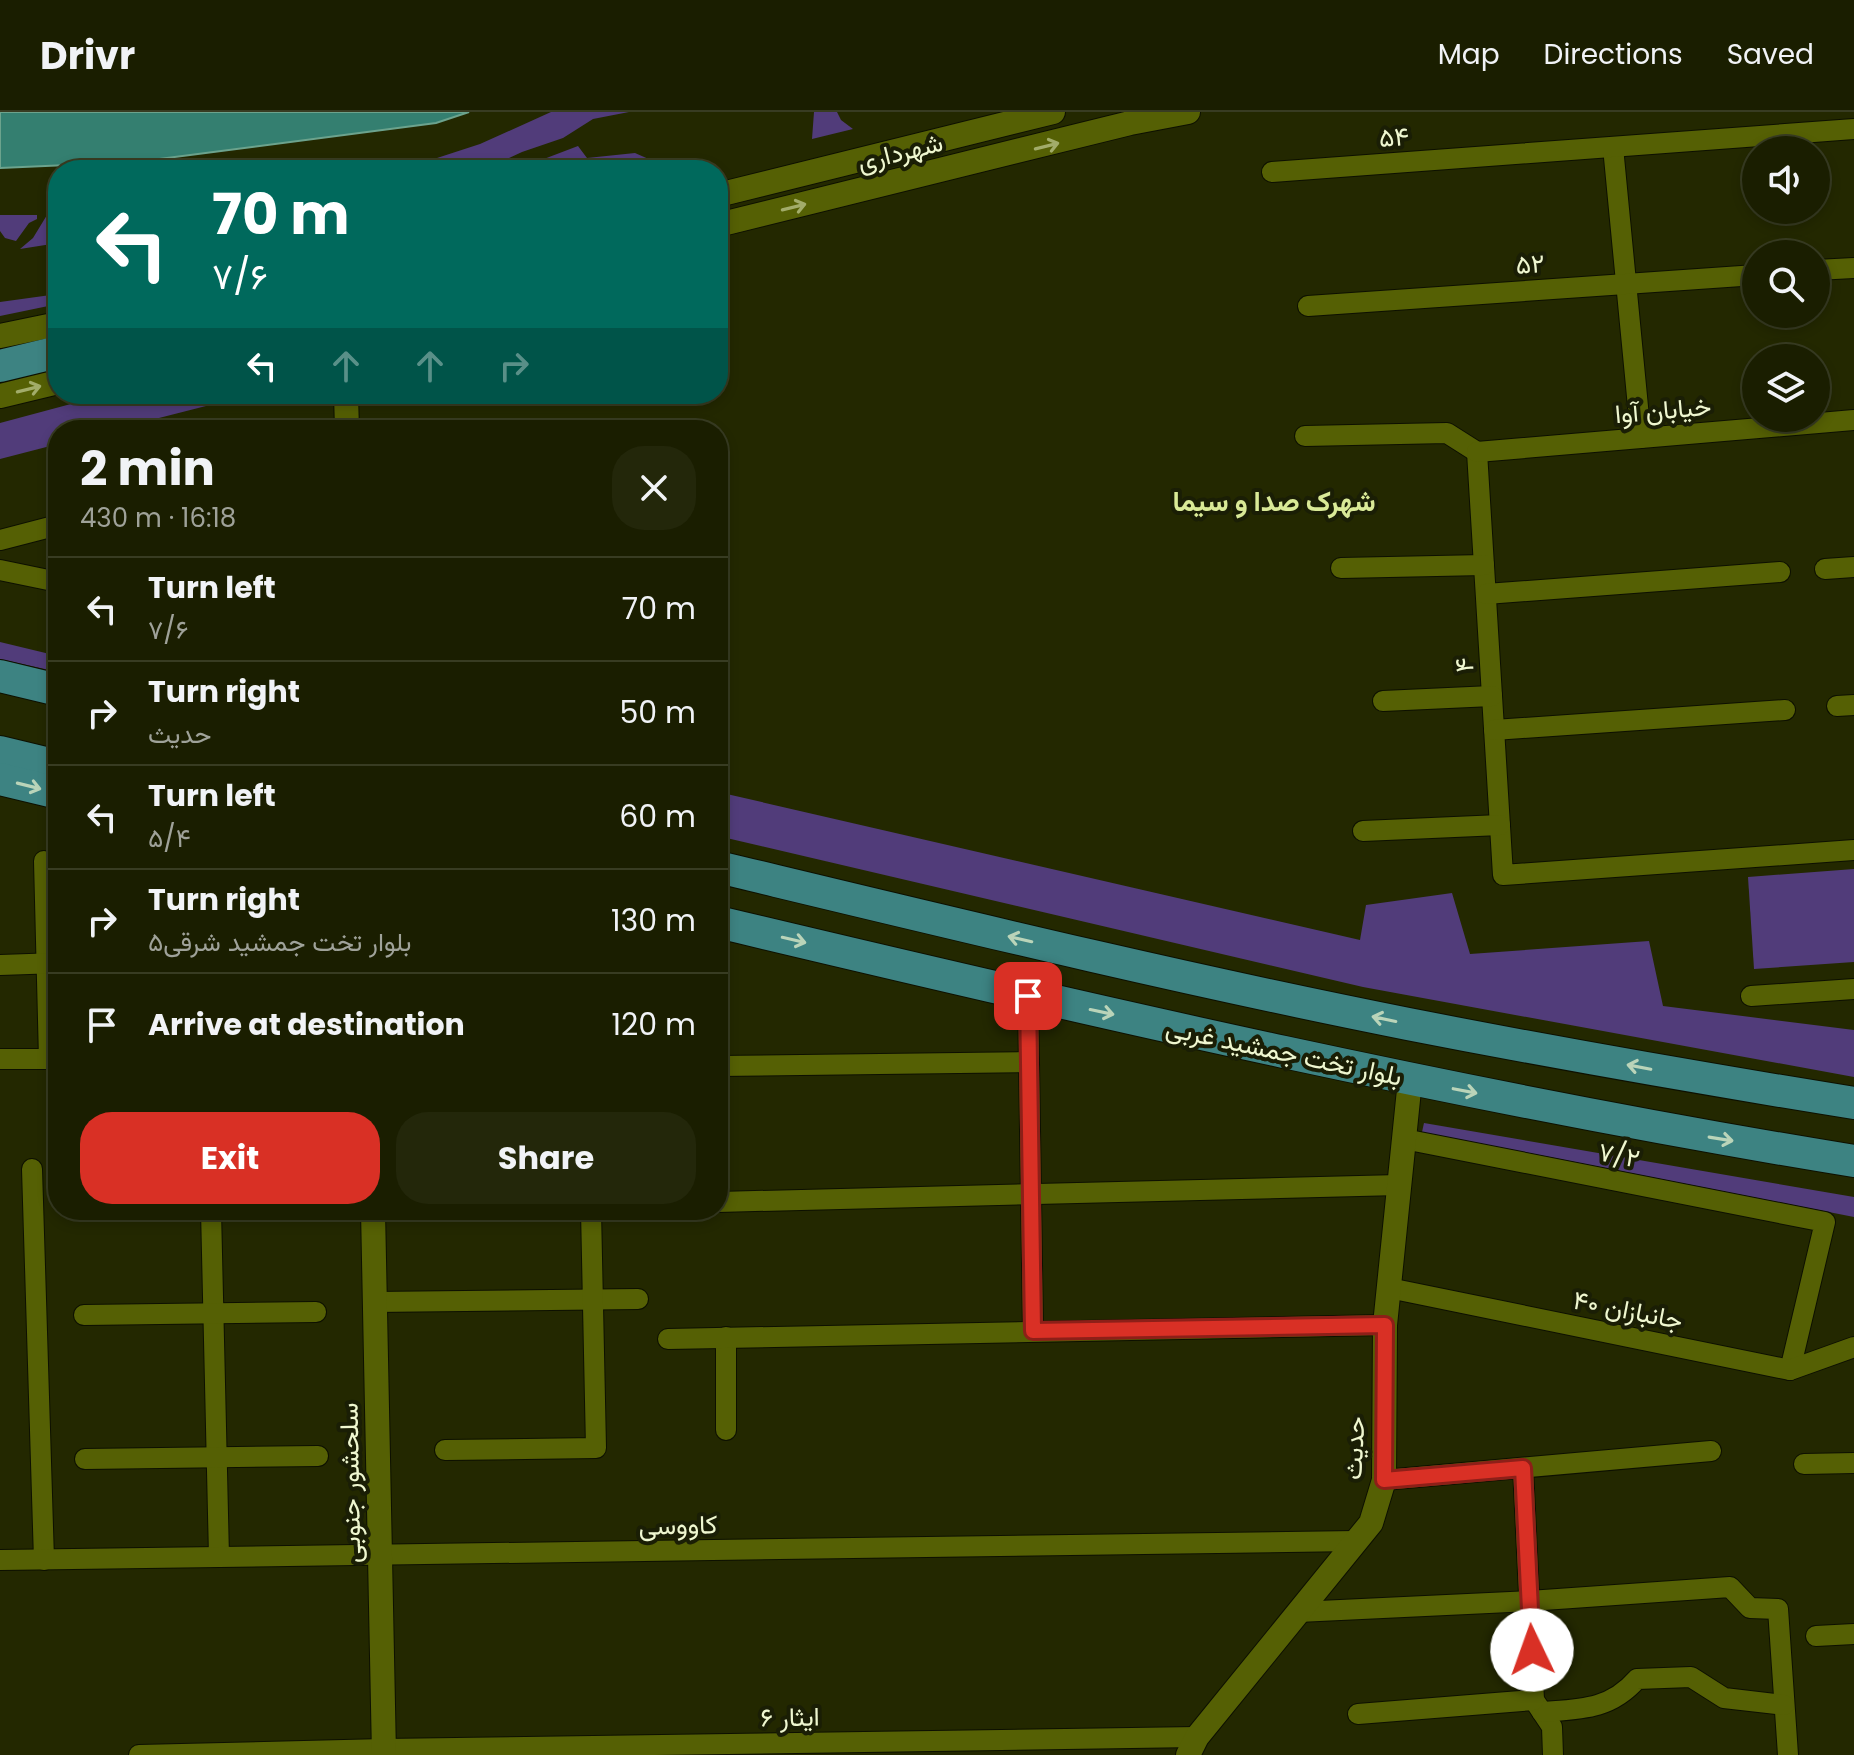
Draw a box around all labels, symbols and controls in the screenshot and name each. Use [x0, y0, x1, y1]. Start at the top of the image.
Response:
text: Drivr [40, 29, 135, 82]
text: Map [1438, 35, 1500, 74]
text: Directions [1544, 35, 1683, 74]
text: Saved [1727, 35, 1814, 74]
street label: ۵۴ [1378, 118, 1410, 156]
street label: شهرداری [853, 124, 947, 180]
map controls [1742, 136, 1830, 432]
button: sound [1742, 136, 1830, 224]
one-way arrow [1033, 137, 1059, 152]
text: 70 m [212, 175, 350, 254]
icon: left [80, 192, 184, 296]
one-way arrow [780, 198, 806, 213]
button: search [1742, 240, 1830, 328]
street label: ۵۲ [1514, 245, 1546, 283]
text: ۷/۶ [212, 251, 268, 302]
icon: left [240, 344, 284, 388]
icon: ahead [324, 344, 368, 388]
icon: ahead [408, 344, 452, 388]
icon: right [492, 344, 536, 388]
button: layers [1742, 344, 1830, 432]
one-way arrow [16, 381, 41, 396]
street label: خیابان آوا [1613, 388, 1713, 432]
text: 2 min [80, 435, 215, 502]
button: close [612, 446, 696, 530]
district label: شهرک صدا و سیما [1172, 482, 1376, 521]
text: 430 m · 16:18 [80, 500, 236, 536]
text: Turn left [148, 566, 276, 609]
icon: left [80, 587, 124, 631]
text: 70 m [622, 587, 696, 630]
text: ۷/۶ [148, 612, 188, 648]
street label: ۴ [1446, 657, 1482, 673]
text: Turn right [148, 670, 300, 713]
icon: right [80, 691, 124, 735]
text: 50 m [619, 691, 696, 734]
text: حدیث [148, 716, 212, 752]
text: Turn left [148, 774, 276, 817]
one-way arrow [16, 780, 41, 795]
icon: left [80, 795, 124, 839]
text: 60 m [619, 795, 696, 838]
text: ۵/۴ [148, 820, 191, 856]
text: Turn right [148, 878, 300, 921]
icon: right [80, 899, 124, 943]
text: 130 m [611, 899, 696, 942]
text: بلوار تخت جمشید شرقی۵ [148, 924, 412, 960]
one-way arrow [1008, 931, 1033, 946]
one-way arrow [780, 933, 806, 948]
pin [994, 962, 1062, 1030]
icon: arrive [1006, 974, 1050, 1018]
icon: arrive [80, 1003, 124, 1047]
text: Arrive at destination [148, 1003, 465, 1046]
text: 120 m [611, 1003, 696, 1046]
one-way arrow [1088, 1005, 1114, 1020]
street label: بلوار تخت جمشید غربی [1163, 1009, 1405, 1095]
one-way arrow [1371, 1010, 1397, 1025]
one-way arrow [1627, 1059, 1652, 1074]
one-way arrow [1452, 1084, 1477, 1099]
button: Exit [80, 1112, 380, 1204]
button: Share [396, 1112, 696, 1204]
street label: ۷/۲ [1595, 1133, 1643, 1177]
one-way arrow [1707, 1133, 1733, 1148]
street label: ۴۰ جانبازان [1570, 1282, 1686, 1338]
street label: سلحشور جنوبی [331, 1402, 369, 1564]
street label: حدیث [1334, 1415, 1374, 1481]
street label: کاووسی [638, 1506, 718, 1544]
position arrow [1490, 1608, 1574, 1692]
street label: ایثار ۶ [760, 1698, 820, 1736]

